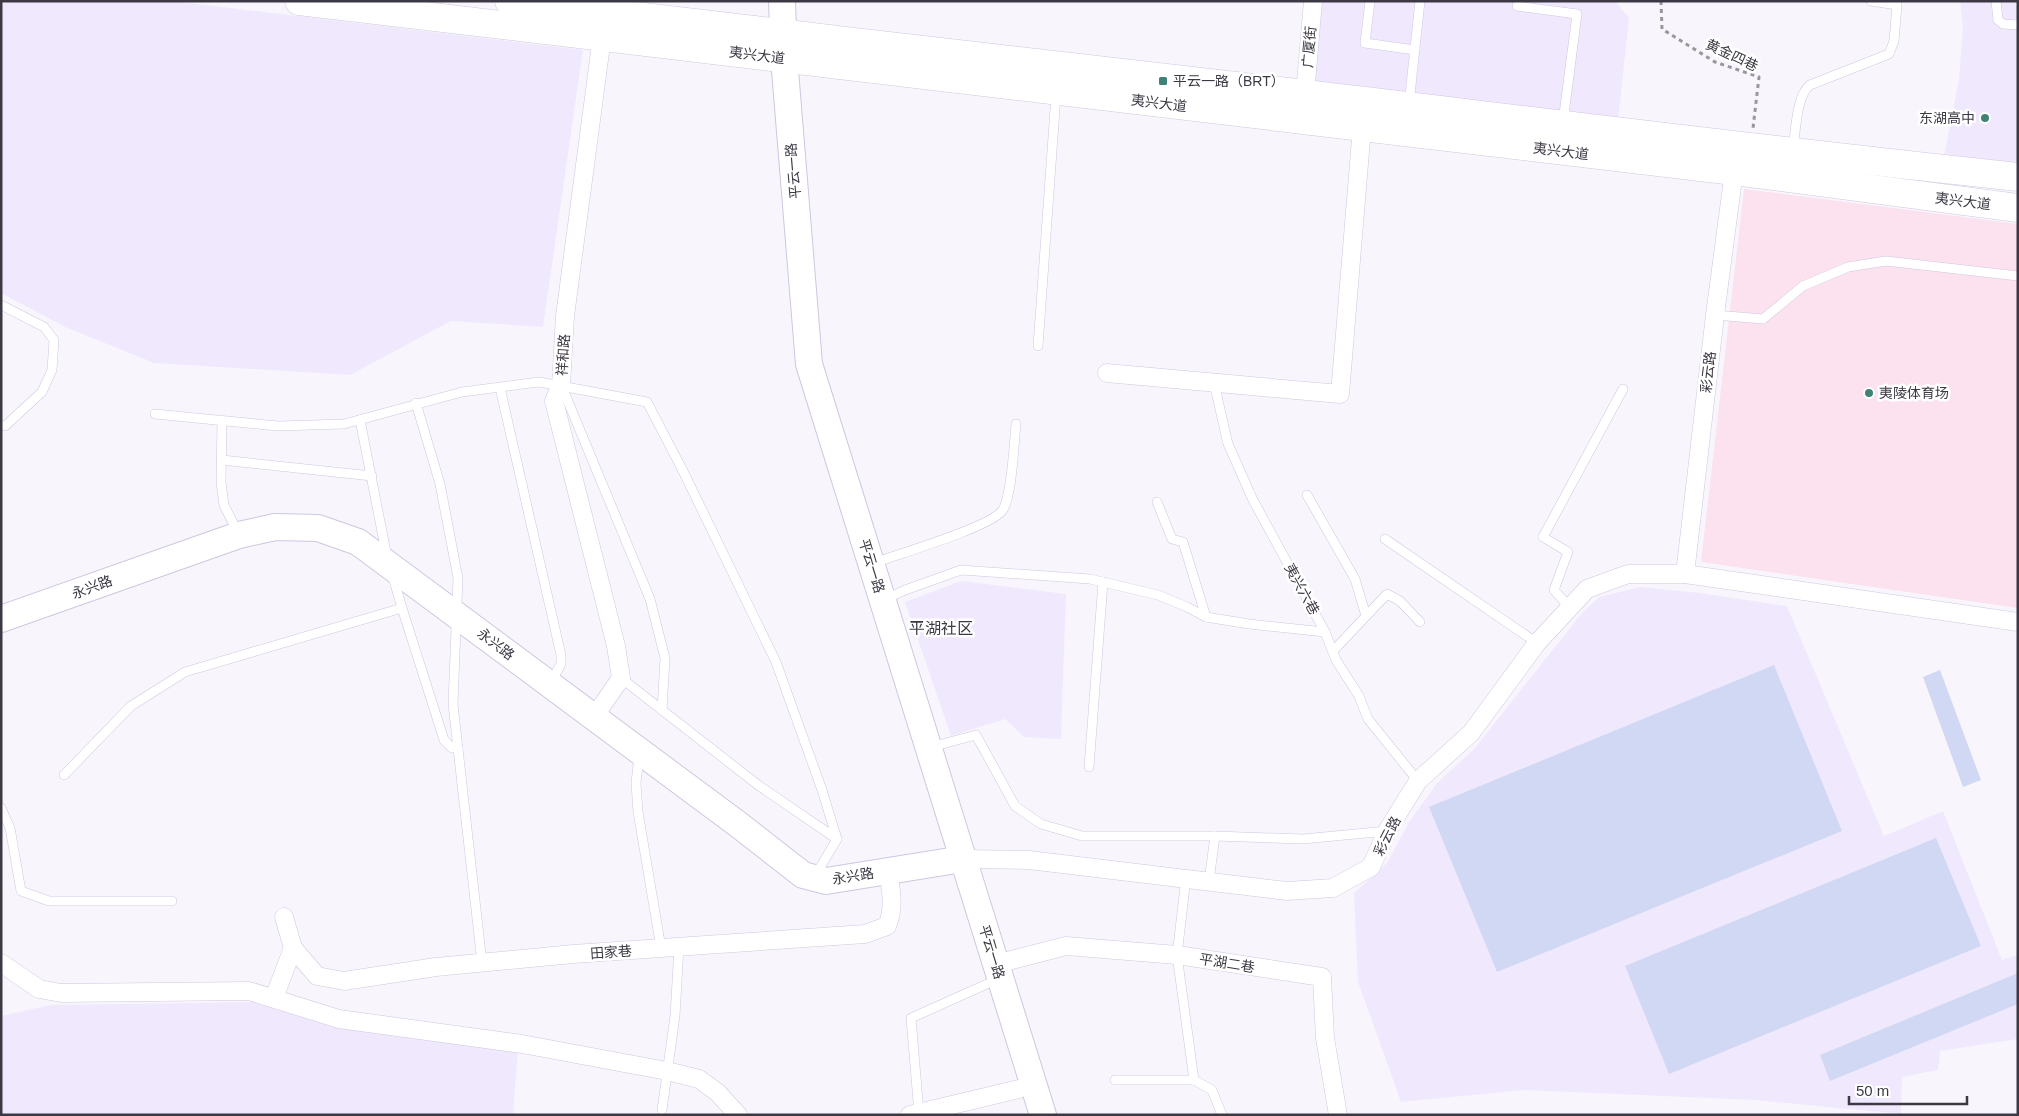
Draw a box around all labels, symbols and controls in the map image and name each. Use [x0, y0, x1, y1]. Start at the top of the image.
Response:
street label: 广厦街 [1299, 25, 1319, 69]
street label: 黄金四巷 [1703, 36, 1761, 74]
street label: 夷兴大道 [728, 44, 786, 66]
place label: 平云一路（BRT） [1173, 73, 1285, 89]
marker: 平云一路（BRT） [1157, 75, 1169, 87]
street label: 夷兴大道 [1130, 92, 1188, 114]
place label: 东湖高中 [1919, 110, 1975, 126]
marker: 东湖高中 [1979, 112, 1991, 124]
street label: 夷兴大道 [1532, 140, 1590, 162]
street label: 平云一路 [783, 142, 803, 200]
street label: 夷兴大道 [1934, 190, 1992, 212]
street label: 祥和路 [554, 333, 572, 377]
street label: 彩云路 [1698, 350, 1718, 394]
place label: 夷陵体育场 [1879, 385, 1949, 401]
marker: 夷陵体育场 [1863, 387, 1875, 399]
street label: 平云一路 [856, 537, 888, 595]
street label: 夷兴六巷 [1281, 561, 1323, 617]
street label: 永兴路 [70, 572, 114, 602]
district label: 平湖社区 [909, 620, 973, 637]
street label: 永兴路 [474, 625, 518, 663]
street label: 彩云路 [1370, 814, 1404, 858]
street label: 永兴路 [831, 865, 875, 887]
street label: 平云一路 [976, 923, 1008, 981]
street label: 田家巷 [589, 943, 633, 961]
street label: 平湖二巷 [1198, 951, 1256, 975]
scale bar [1849, 1074, 1966, 1106]
text: 50 m [1856, 1082, 1889, 1099]

